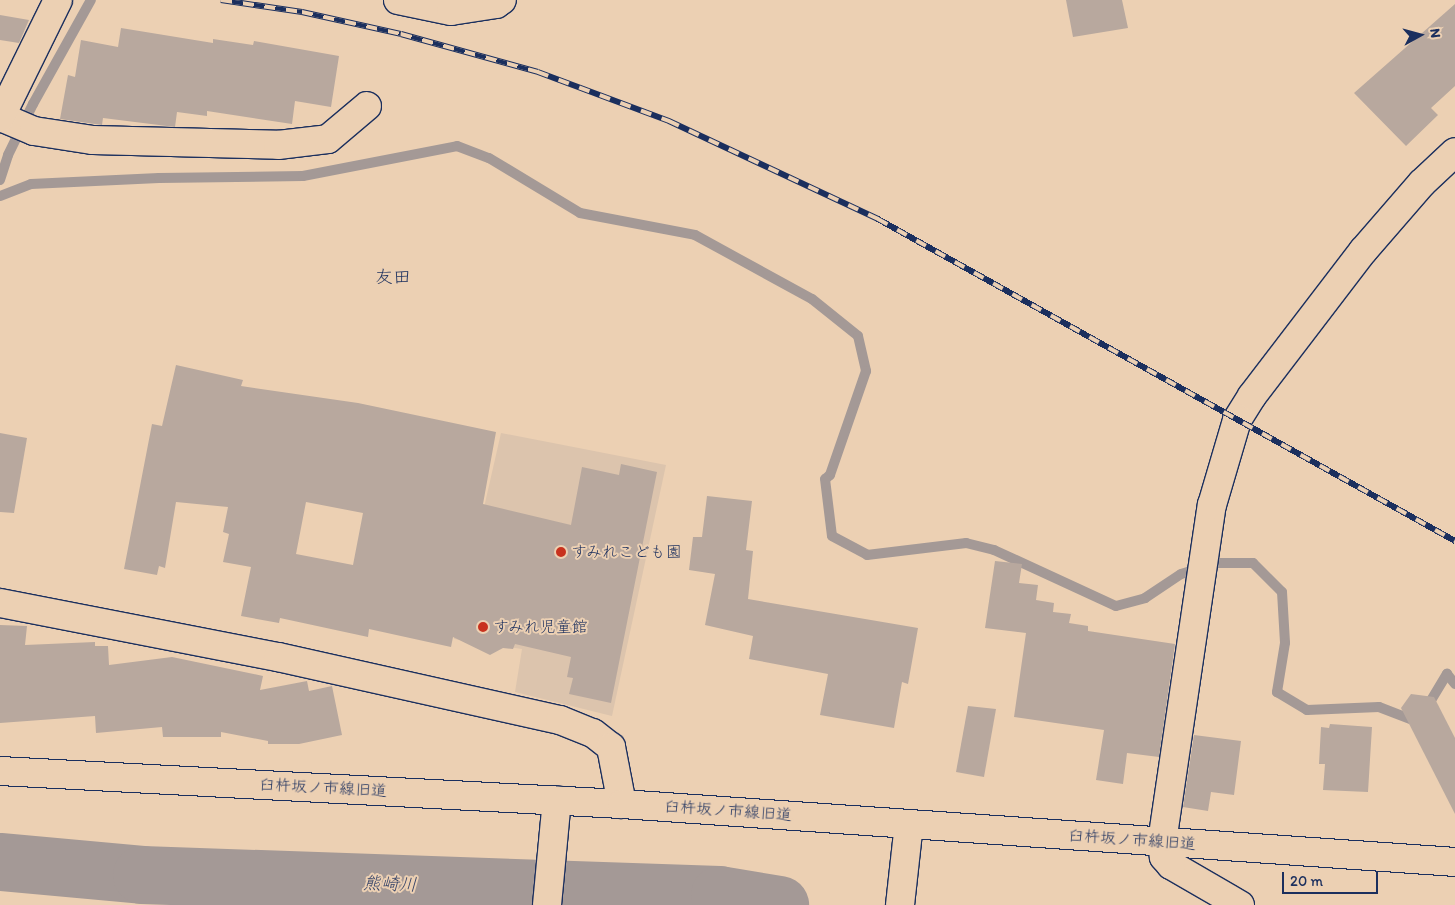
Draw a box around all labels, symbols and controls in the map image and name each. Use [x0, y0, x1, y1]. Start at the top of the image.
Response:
north arrow [1395, 10, 1445, 60]
text: N [1426, 27, 1444, 39]
district label: 友田 [375, 266, 411, 288]
place label: すみれこども園 [571, 542, 683, 562]
marker: すみれこども園 [555, 546, 567, 558]
place label: すみれ児童館 [493, 617, 589, 637]
marker: すみれ児童館 [477, 621, 489, 633]
street label: 臼杵坂ノ市線旧道 [259, 775, 387, 801]
street label: 臼杵坂ノ市線旧道 [663, 797, 793, 825]
street label: 臼杵坂ノ市線旧道 [1067, 826, 1197, 854]
scale bar [1285, 862, 1381, 894]
water label: 熊崎川 [363, 872, 417, 896]
text: 20 m [1290, 872, 1323, 890]

